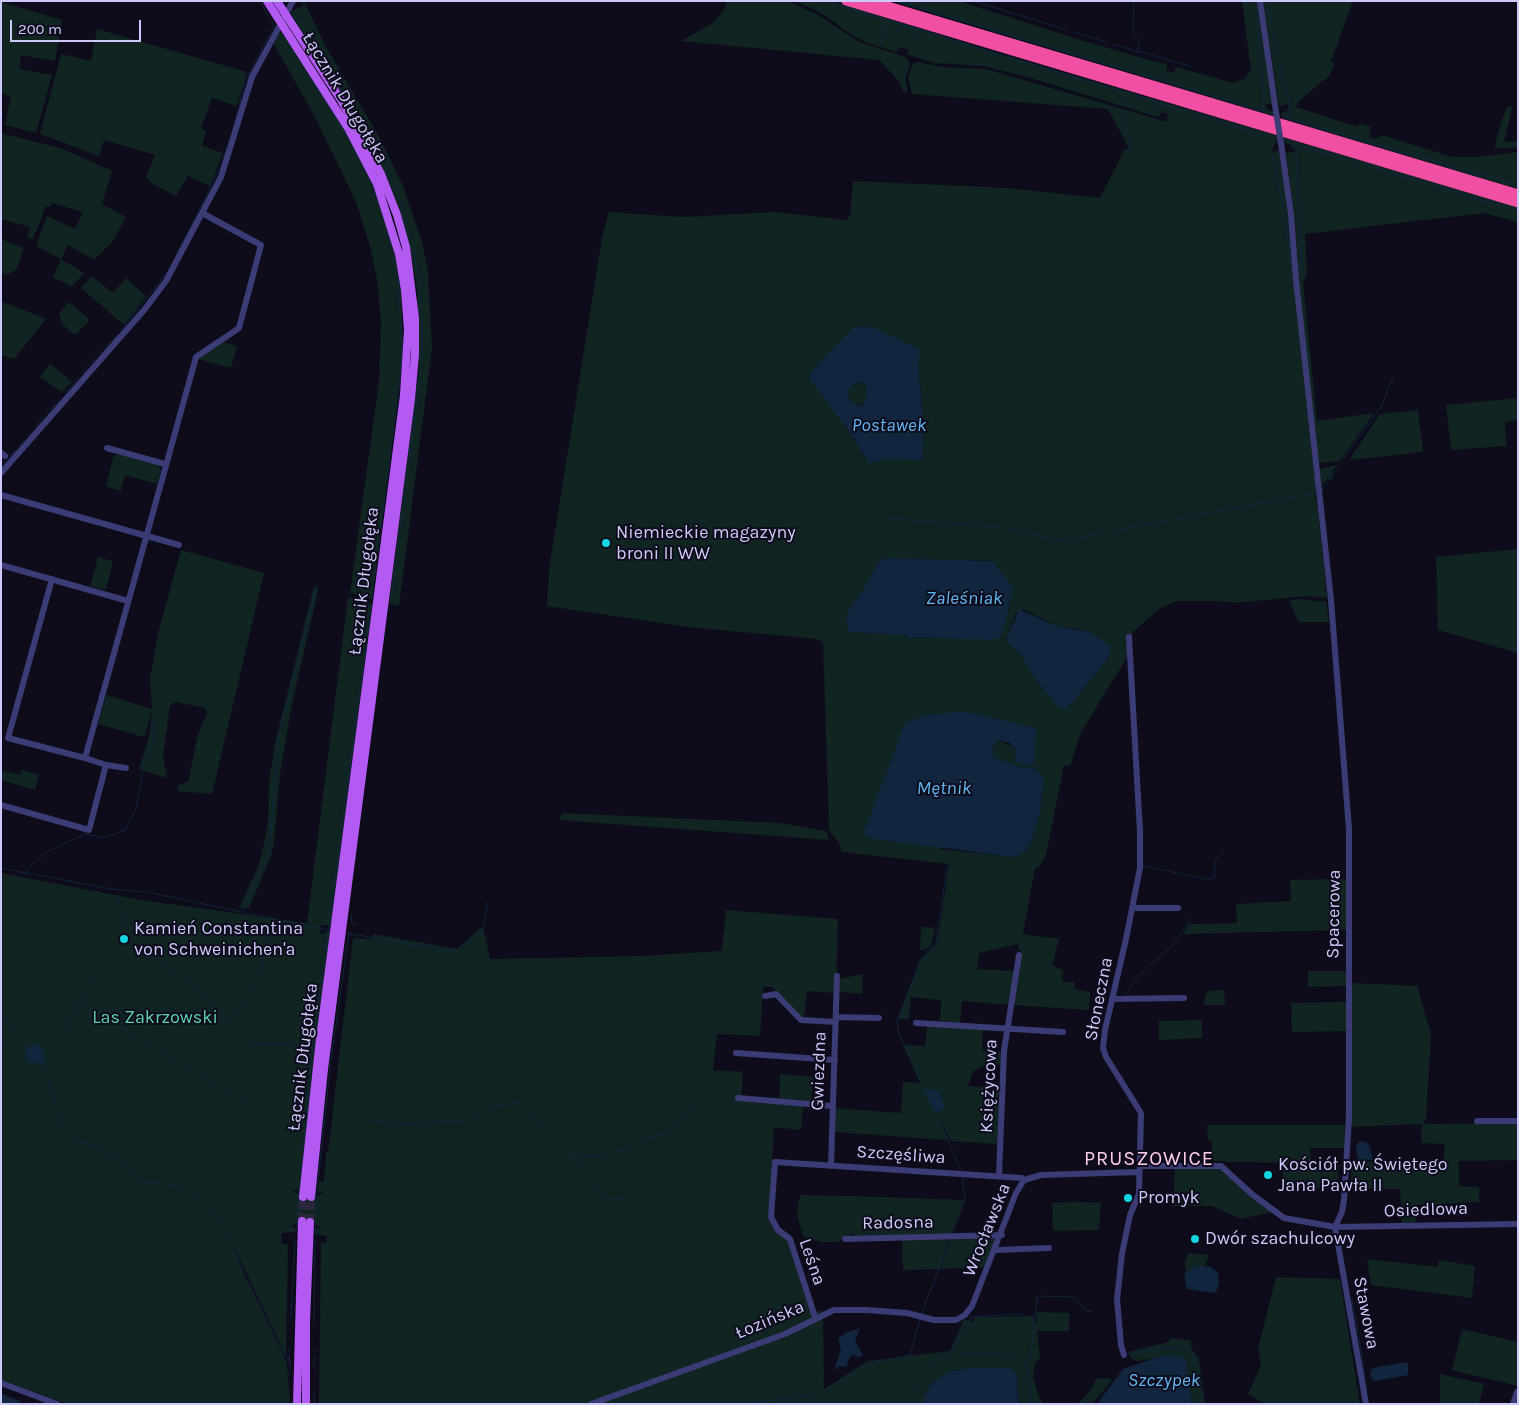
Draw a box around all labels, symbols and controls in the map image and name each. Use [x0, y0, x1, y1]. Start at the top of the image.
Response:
scale bar [12, 10, 144, 42]
text: 200 m [18, 20, 62, 38]
street label: Łącznik Długołęka [297, 29, 393, 167]
water label: Postawek [852, 415, 926, 437]
street label: Łącznik Długołęka [344, 506, 384, 656]
place label: Niemieckie magazyny broni II WW [616, 522, 796, 564]
marker: Niemieckie magazyny broni II WW [600, 537, 612, 549]
water label: Zaleśniak [926, 588, 1002, 610]
water label: Mętnik [917, 778, 971, 800]
street label: Spacerowa [1322, 869, 1346, 959]
place label: Kamień Constantina von Schweinichen'a [134, 918, 303, 961]
marker: Kamień Constantina von Schweinichen'a [118, 933, 130, 945]
street label: Słoneczna [1080, 955, 1118, 1043]
street label: Łącznik Długołęka [283, 982, 323, 1132]
park label: Las Zakrzowski [92, 1007, 218, 1029]
street label: Gwiezdna [807, 1031, 831, 1111]
street label: Księżycowa [976, 1039, 1002, 1133]
street label: Szczęśliwa [856, 1141, 946, 1169]
district label: PRUSZOWICE [1083, 1147, 1215, 1171]
place label: Kościół pw. Świętego Jana Pawła II [1278, 1154, 1448, 1196]
marker: Kościół pw. Świętego Jana Pawła II [1262, 1169, 1274, 1181]
street label: Wrocławska [959, 1180, 1015, 1280]
place label: Promyk [1138, 1187, 1200, 1209]
marker: Promyk [1122, 1192, 1134, 1204]
street label: Osiedlowa [1384, 1198, 1468, 1222]
street label: Radosna [862, 1212, 934, 1234]
place label: Dwór szachulcowy [1205, 1228, 1355, 1250]
marker: Dwór szachulcowy [1189, 1233, 1201, 1245]
street label: Leśna [794, 1236, 830, 1288]
street label: Stawowa [1348, 1275, 1384, 1351]
street label: Łozińska [732, 1296, 808, 1344]
water label: Szczypek [1128, 1370, 1200, 1392]

